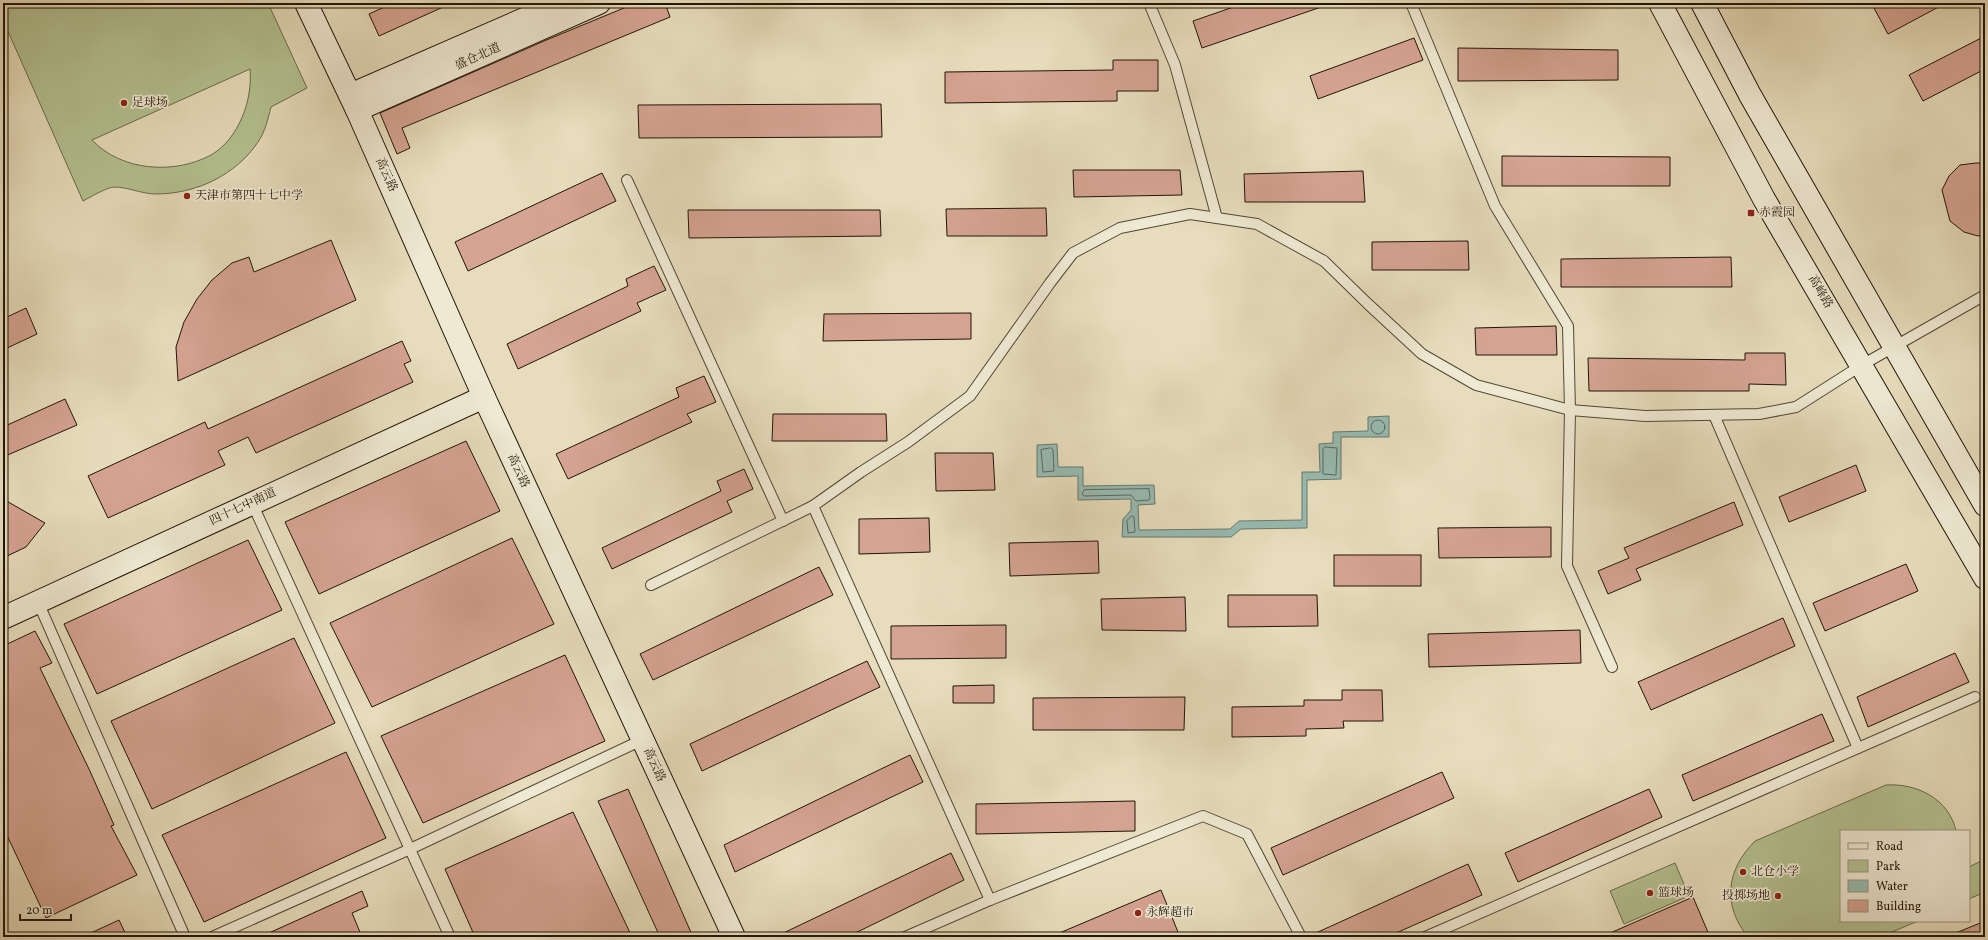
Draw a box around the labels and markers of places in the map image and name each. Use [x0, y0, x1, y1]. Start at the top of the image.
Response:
place label: 足球场 [132, 95, 168, 111]
marker: 足球场 [119, 98, 129, 108]
place label: 天津市第四十七中学 [195, 188, 303, 204]
marker: 天津市第四十七中学 [182, 191, 192, 201]
place label: 赤霞园 [1759, 205, 1795, 221]
marker: 赤霞园 [1746, 208, 1756, 218]
place label: 北仓小学 [1751, 864, 1799, 880]
marker: 北仓小学 [1738, 867, 1748, 877]
place label: 篮球场 [1658, 885, 1694, 901]
marker: 篮球场 [1645, 888, 1655, 898]
place label: 投掷场地 [1722, 888, 1770, 904]
marker: 投掷场地 [1773, 891, 1783, 901]
place label: 永辉超市 [1146, 905, 1194, 921]
marker: 永辉超市 [1133, 908, 1143, 918]

